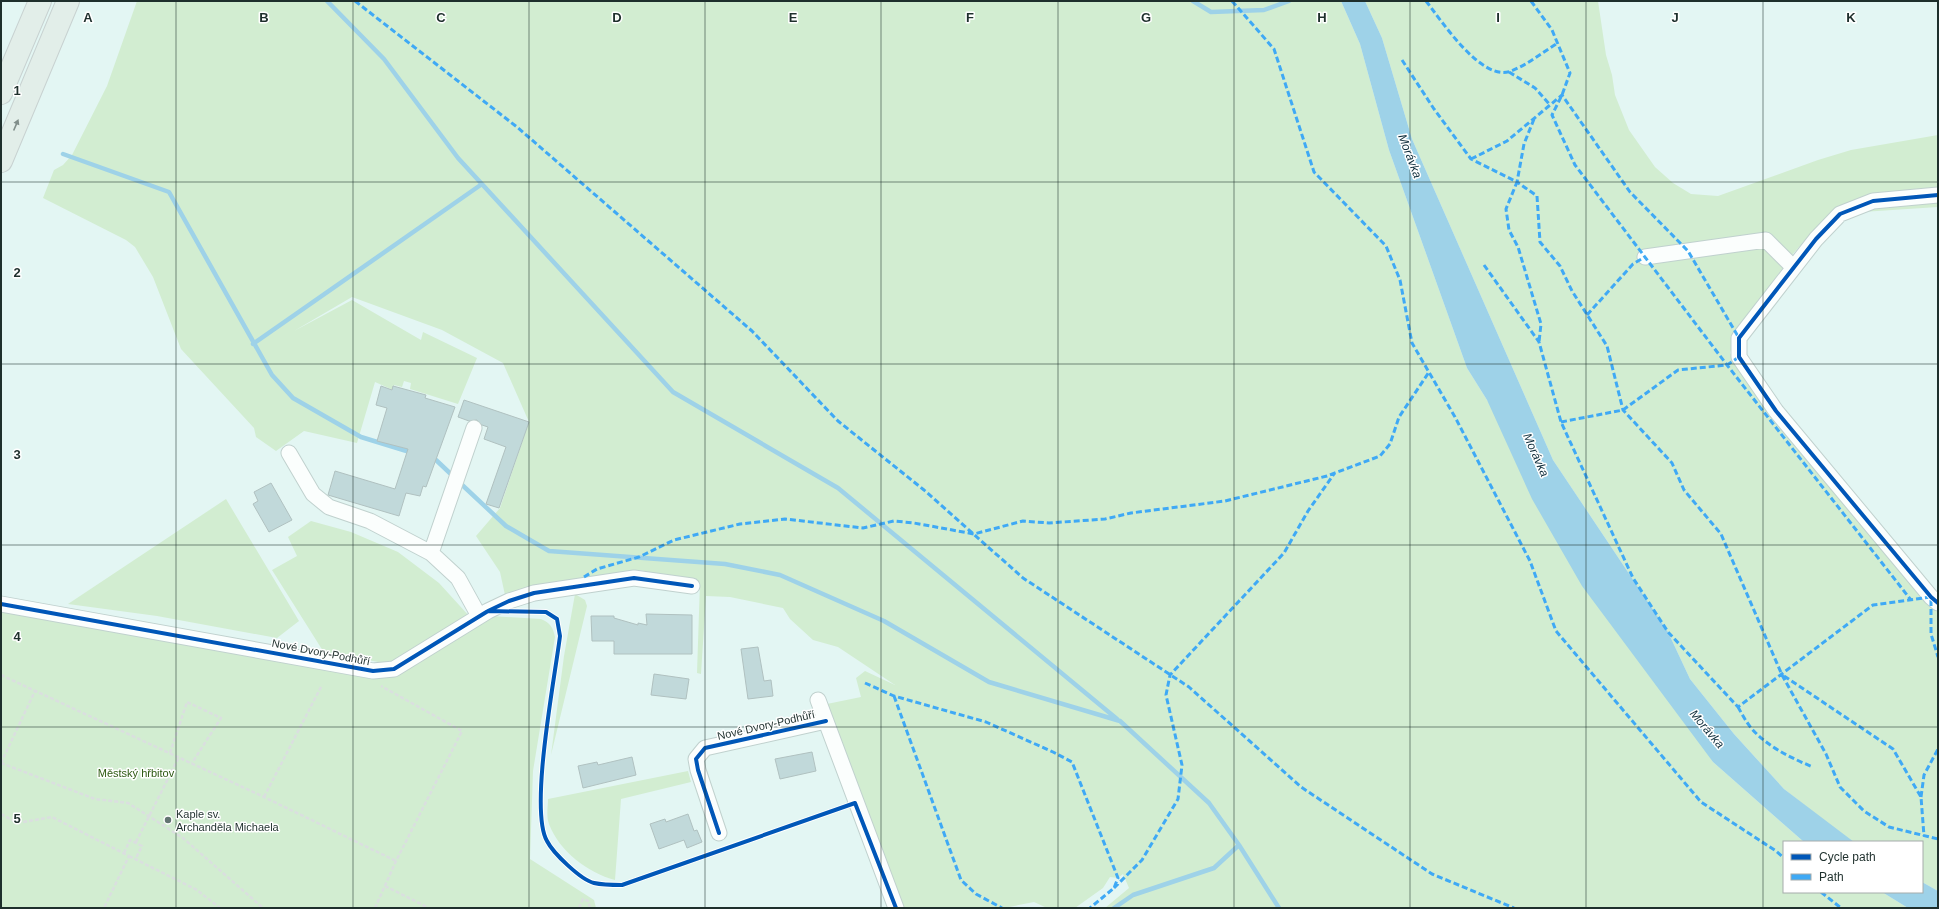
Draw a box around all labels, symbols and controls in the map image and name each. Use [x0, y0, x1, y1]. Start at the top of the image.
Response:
text: A [83, 10, 93, 25]
text: B [259, 10, 269, 25]
text: C [436, 10, 446, 25]
text: D [612, 10, 622, 25]
text: E [789, 10, 798, 25]
text: F [966, 10, 974, 25]
text: G [1141, 10, 1151, 25]
text: H [1317, 10, 1327, 25]
text: I [1496, 10, 1500, 25]
text: J [1671, 10, 1679, 25]
text: K [1846, 10, 1856, 25]
text: 1 [13, 83, 21, 98]
one-way arrow [13, 120, 19, 131]
water label: Morávka [1395, 132, 1425, 180]
text: 2 [13, 265, 21, 280]
water label: Morávka [1520, 431, 1552, 479]
text: 3 [13, 447, 21, 462]
text: 4 [13, 629, 21, 644]
street label: Nové Dvory-Podhůří [271, 637, 371, 667]
water label: Morávka [1687, 707, 1727, 751]
street label: Nové Dvory-Podhůří [716, 708, 816, 742]
park label: Městský hřbitov [98, 767, 175, 779]
place label: Kaple sv. Archanděla Michaela [176, 808, 280, 833]
text: 5 [13, 811, 21, 826]
marker: Kaple sv. Archanděla Michaela [163, 815, 173, 825]
legend [1783, 841, 1923, 893]
text: Cycle path [1819, 850, 1876, 864]
text: Path [1819, 870, 1844, 884]

